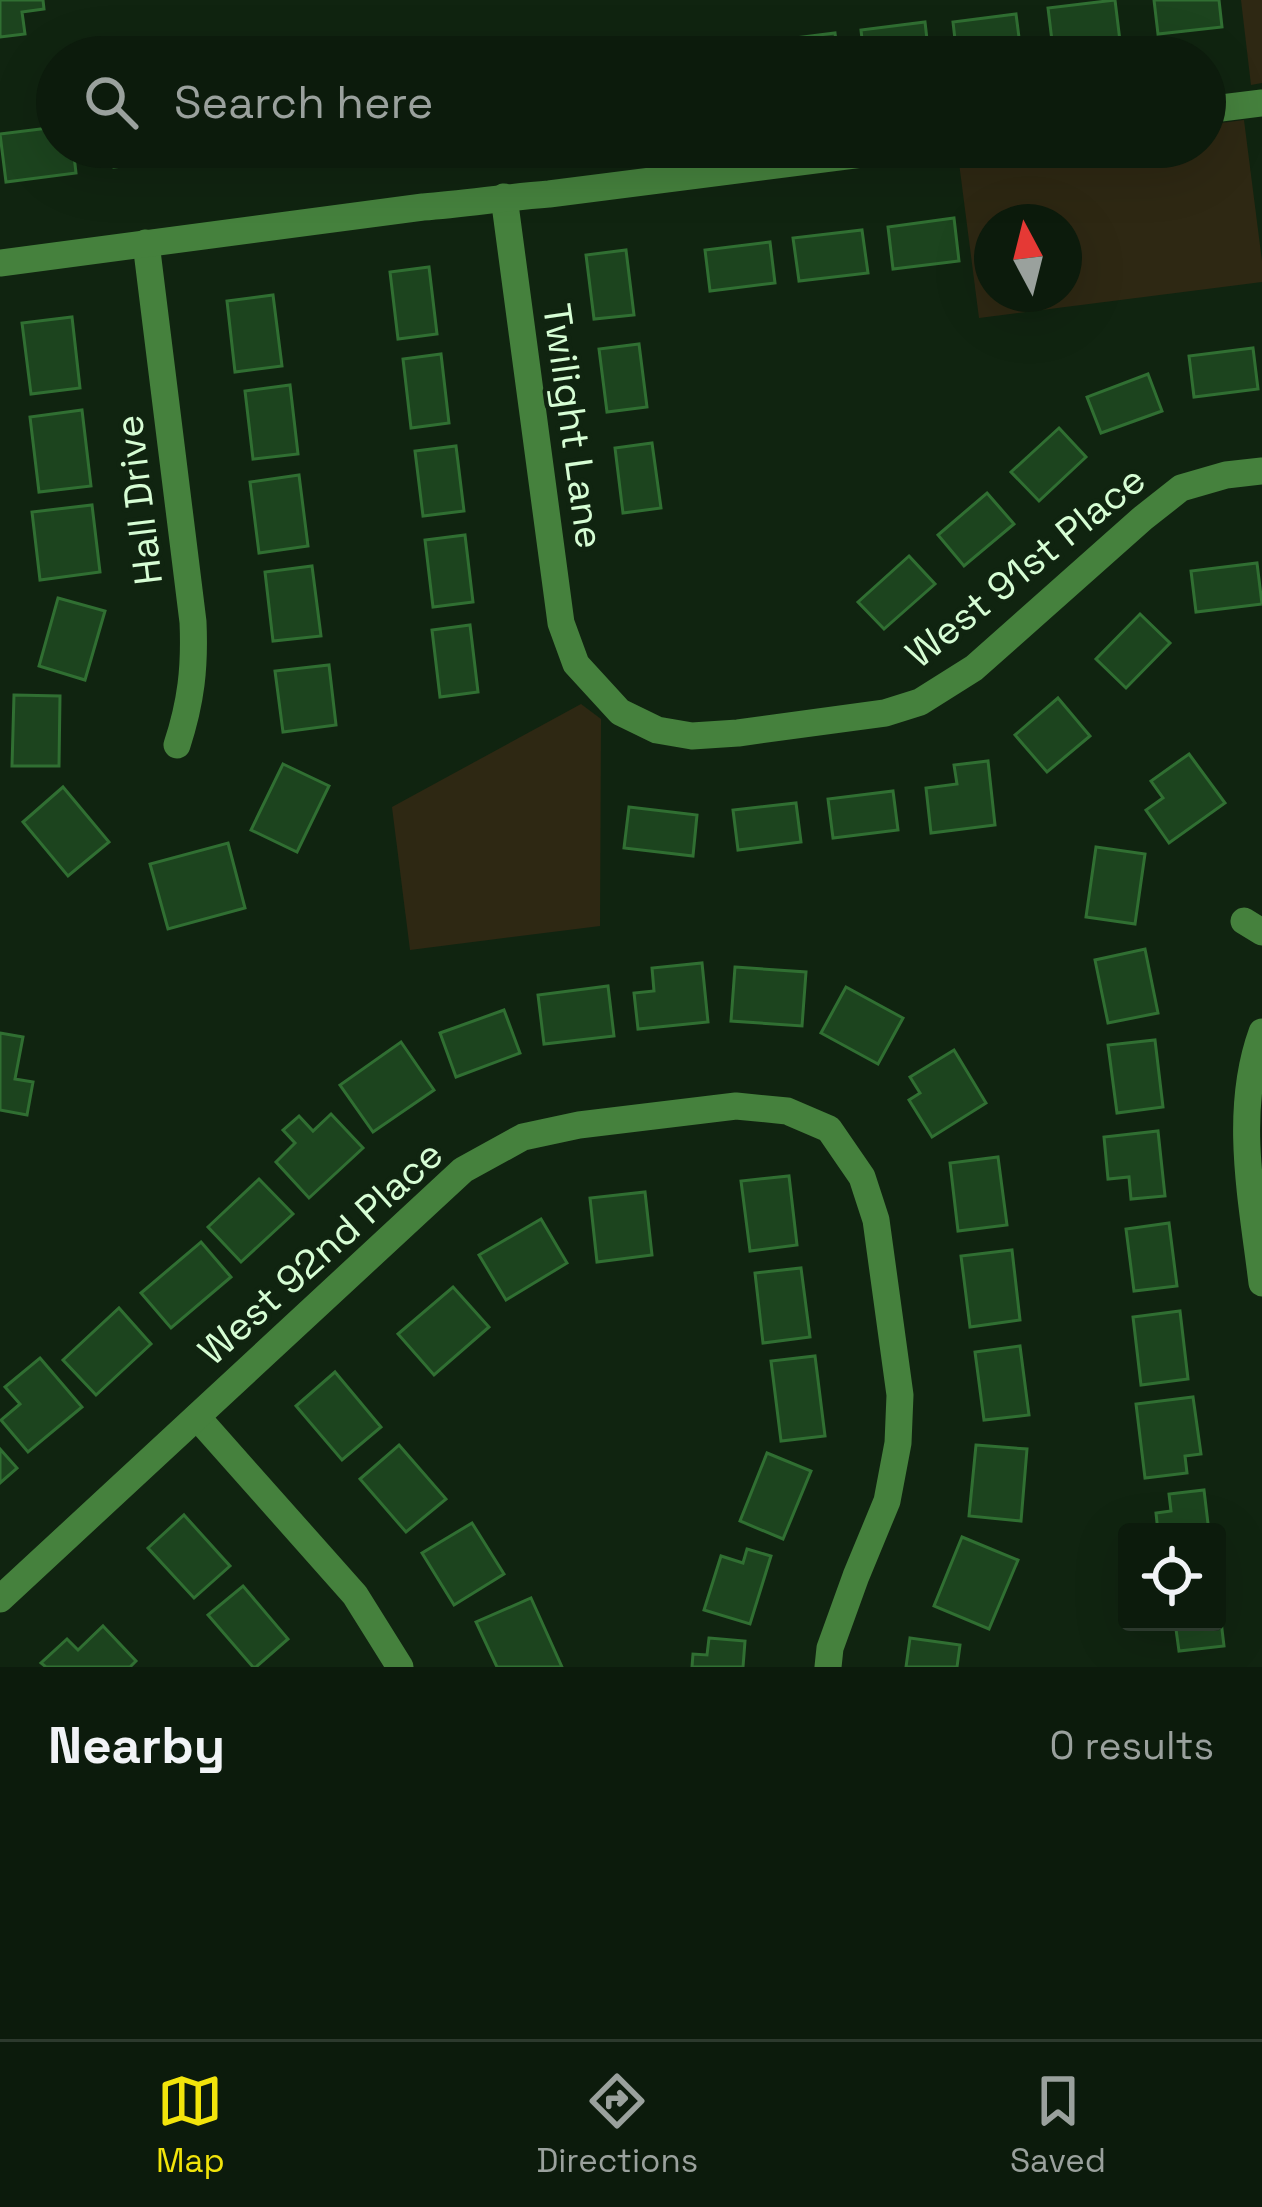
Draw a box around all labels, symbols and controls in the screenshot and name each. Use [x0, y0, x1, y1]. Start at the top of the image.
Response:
search box [36, 36, 1226, 168]
icon: search [78, 69, 144, 135]
text: Search here [174, 74, 433, 131]
north arrow [974, 204, 1082, 312]
street label: Twilight Lane [532, 300, 615, 552]
street label: Hall Drive [104, 412, 173, 588]
street label: West 91st Place [896, 455, 1155, 678]
street label: West 92nd Place [188, 1130, 453, 1375]
map controls [1118, 1523, 1226, 1631]
button: locate [1118, 1523, 1226, 1631]
text: Nearby [48, 1713, 225, 1778]
text: 0 results [1049, 1721, 1214, 1770]
tab: Map [156, 2068, 225, 2182]
tab: Directions [536, 2068, 698, 2182]
tab: Saved [1010, 2068, 1106, 2182]

